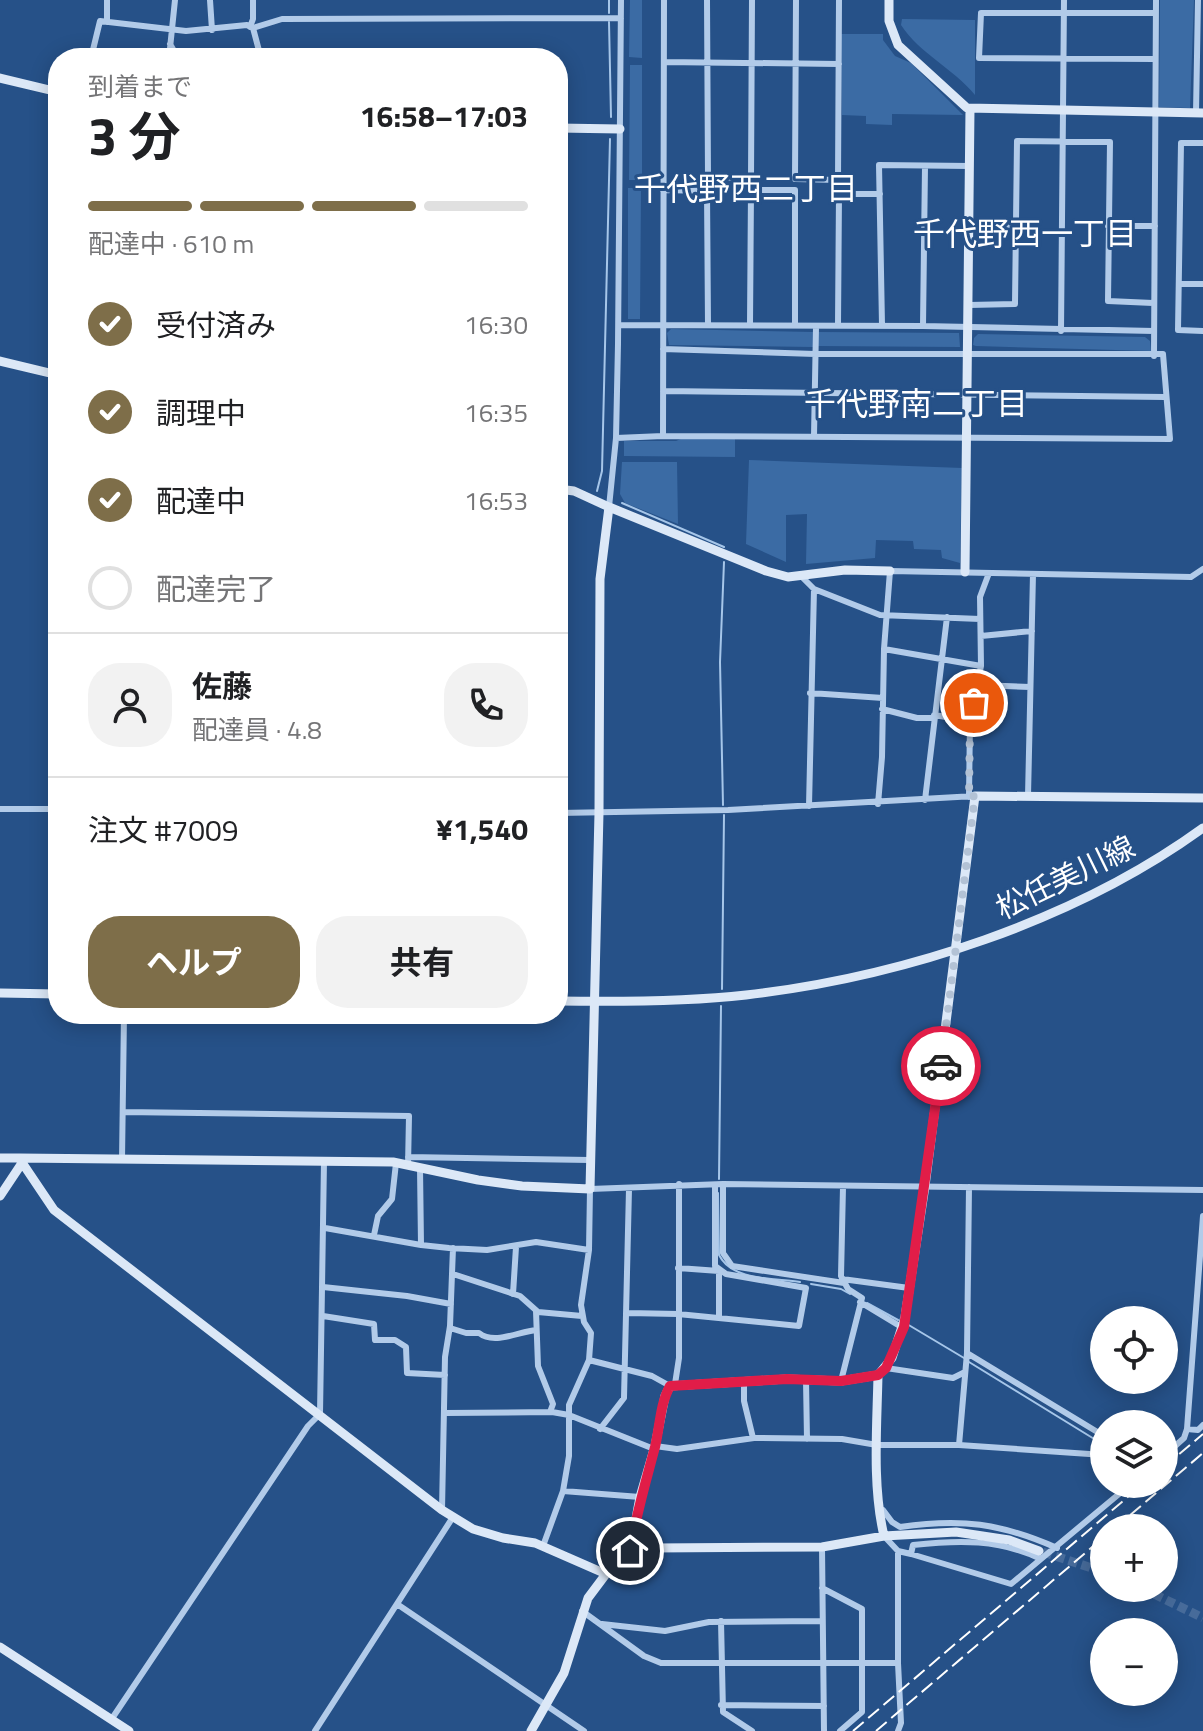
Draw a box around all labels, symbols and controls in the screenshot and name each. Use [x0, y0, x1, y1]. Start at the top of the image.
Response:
text: 到着まで [88, 67, 192, 106]
text: 16:58–17:03 [360, 93, 528, 139]
text: 3 分 [88, 96, 181, 175]
district label: 千代野西二丁目 [634, 164, 858, 212]
district label: 千代野西一丁目 [913, 209, 1137, 257]
text: 配達中 · 610 m [88, 224, 254, 263]
icon: check [88, 302, 132, 346]
text: 受付済み [156, 302, 276, 348]
text: 16:30 [464, 305, 528, 344]
district label: 千代野南二丁目 [804, 379, 1028, 427]
icon: check [88, 390, 132, 434]
text: 調理中 [156, 390, 246, 436]
text: 16:35 [464, 393, 528, 432]
icon: check [88, 478, 132, 522]
text: 配達中 [156, 478, 246, 524]
text: 16:53 [464, 481, 528, 520]
text: 配達完了 [156, 566, 276, 612]
button: person [88, 663, 172, 747]
text: 佐藤 [192, 663, 252, 709]
button: phone [444, 663, 528, 747]
pin [940, 669, 1008, 737]
icon: bag [952, 681, 996, 725]
text: 配達員 · 4.8 [192, 710, 322, 749]
text: ¥1,540 [436, 806, 528, 852]
text: 注文 #7009 [88, 807, 239, 853]
street label: 松任美川線 [988, 823, 1142, 931]
button: ヘルプ [88, 916, 300, 1008]
button: 共有 [316, 916, 528, 1008]
courier [901, 1026, 981, 1106]
icon: car [919, 1044, 963, 1088]
map controls [1090, 1306, 1178, 1706]
button: locate [1090, 1306, 1178, 1394]
button: layers [1090, 1410, 1178, 1498]
button: + [1090, 1514, 1178, 1602]
pin [596, 1517, 664, 1585]
icon: home [608, 1529, 652, 1573]
button: − [1090, 1618, 1178, 1706]

